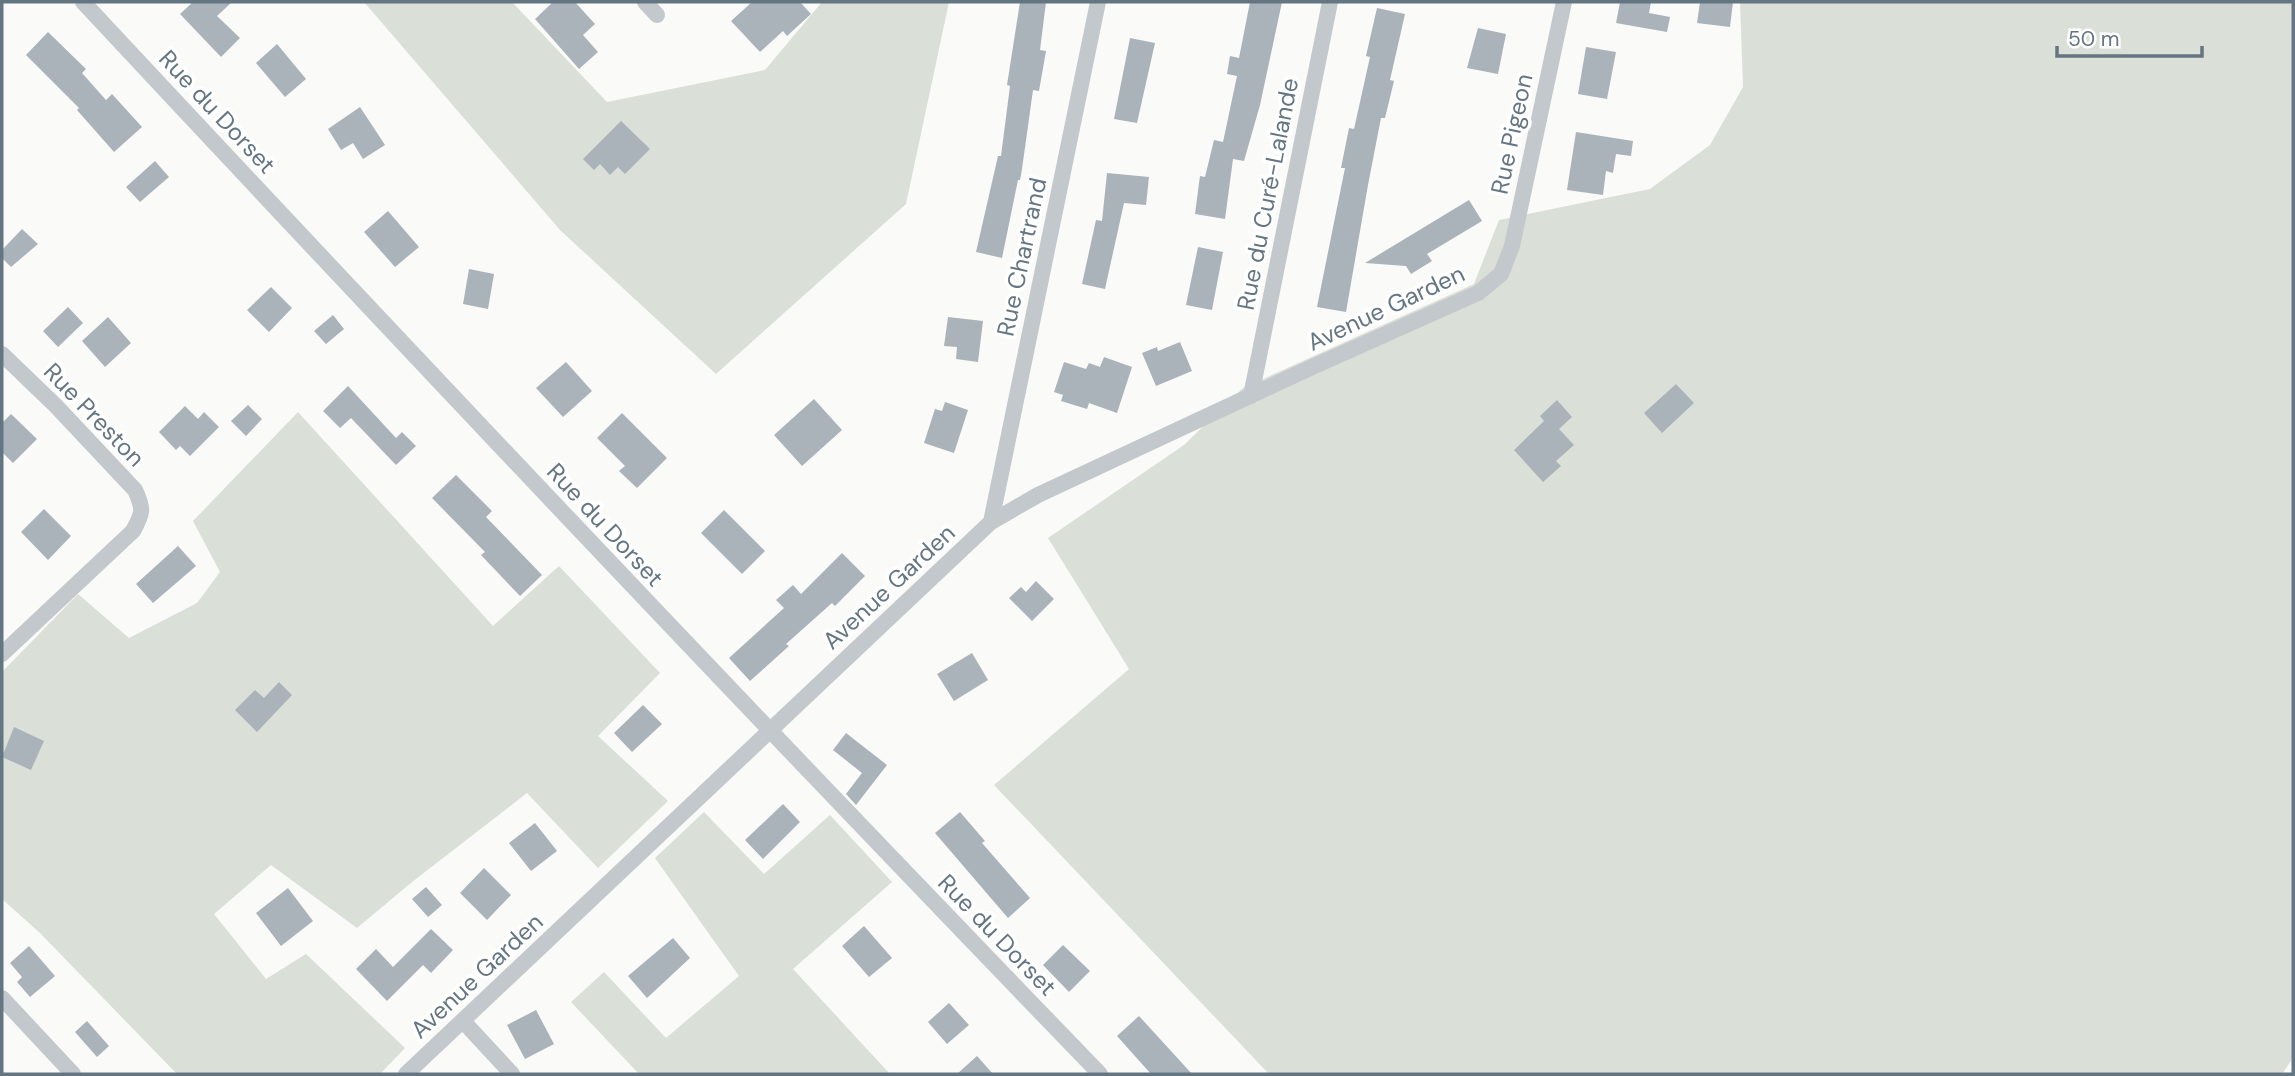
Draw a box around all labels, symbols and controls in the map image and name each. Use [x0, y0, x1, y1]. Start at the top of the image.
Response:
scale bar [2057, 14, 2202, 58]
text: 50 m [2068, 25, 2119, 53]
street label: Rue du Dorset [152, 43, 282, 180]
street label: Rue Pigeon [1484, 71, 1539, 197]
street label: Rue du Curé-Lalande [1230, 75, 1305, 313]
street label: Rue Chartrand [990, 175, 1053, 339]
street label: Avenue Garden [1302, 258, 1469, 358]
street label: Rue Preston [37, 356, 152, 473]
street label: Rue du Dorset [540, 456, 670, 593]
street label: Avenue Garden [816, 517, 961, 656]
street label: Rue du Dorset [932, 867, 1063, 1002]
street label: Avenue Garden [404, 906, 549, 1045]

